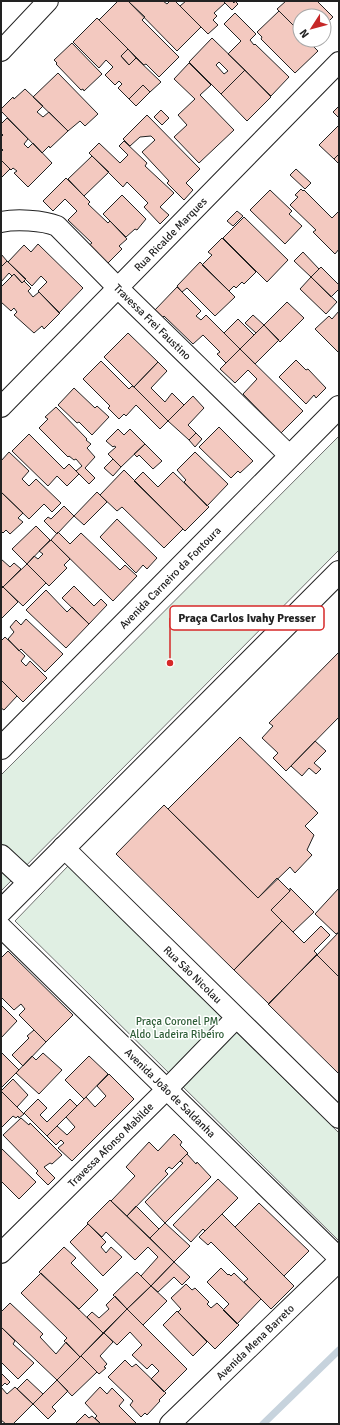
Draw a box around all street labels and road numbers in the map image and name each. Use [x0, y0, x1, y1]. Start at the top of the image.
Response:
street label: Rua Ricalde Marques [132, 195, 210, 274]
street label: Travessa Frei Faustino [111, 281, 194, 363]
street label: Avenida Carneiro da Fontoura [117, 524, 224, 632]
street label: Rua São Nicolau [161, 943, 224, 1006]
street label: Avenida João de Saldanha [122, 1046, 218, 1141]
street label: Travessa Afonso Mabilde [65, 1100, 156, 1190]
street label: Avenida Mena Barreto [214, 1302, 297, 1383]

